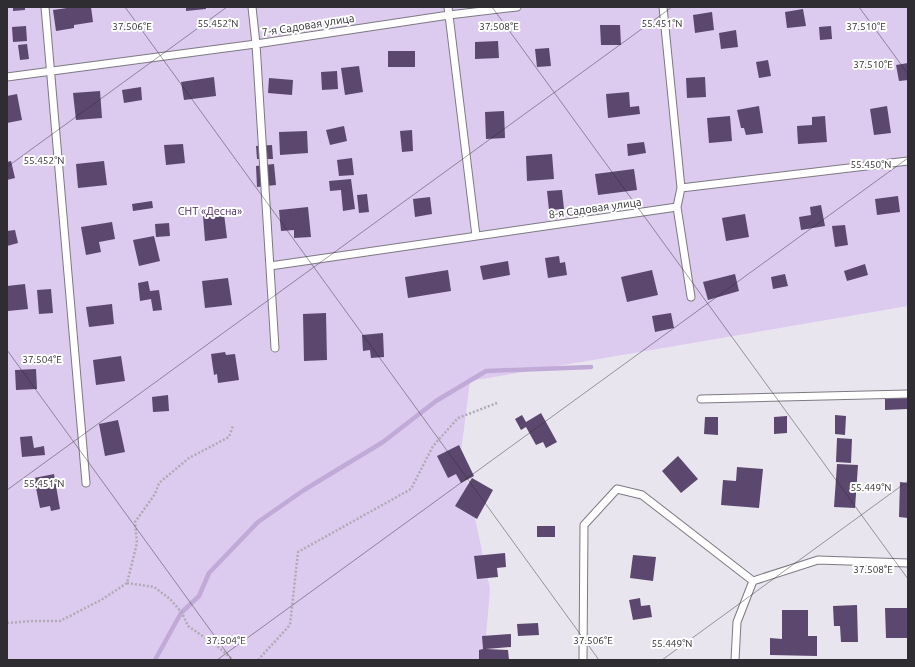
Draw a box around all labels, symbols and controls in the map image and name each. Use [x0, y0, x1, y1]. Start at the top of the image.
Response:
street label: 7-я Садовая улица [261, 12, 355, 38]
text: 55.452°N [197, 18, 239, 29]
text: 55.451°N [641, 18, 683, 29]
text: 37.506°E [112, 21, 152, 32]
text: 37.508°E [479, 21, 519, 32]
text: 37.510°E [846, 21, 886, 32]
text: 37.510°E [853, 59, 893, 70]
text: 55.452°N [23, 155, 65, 166]
text: 55.450°N [850, 159, 892, 170]
street label: 8-я Садовая улица [548, 196, 642, 220]
park label: СНТ «Десна» [178, 205, 242, 217]
text: 37.504°E [22, 354, 62, 365]
text: 55.451°N [23, 478, 65, 489]
text: 55.449°N [850, 482, 892, 493]
text: 37.508°E [853, 564, 893, 575]
text: 37.504°E [206, 635, 246, 646]
text: 37.506°E [573, 635, 613, 646]
text: 55.449°N [651, 638, 693, 649]

